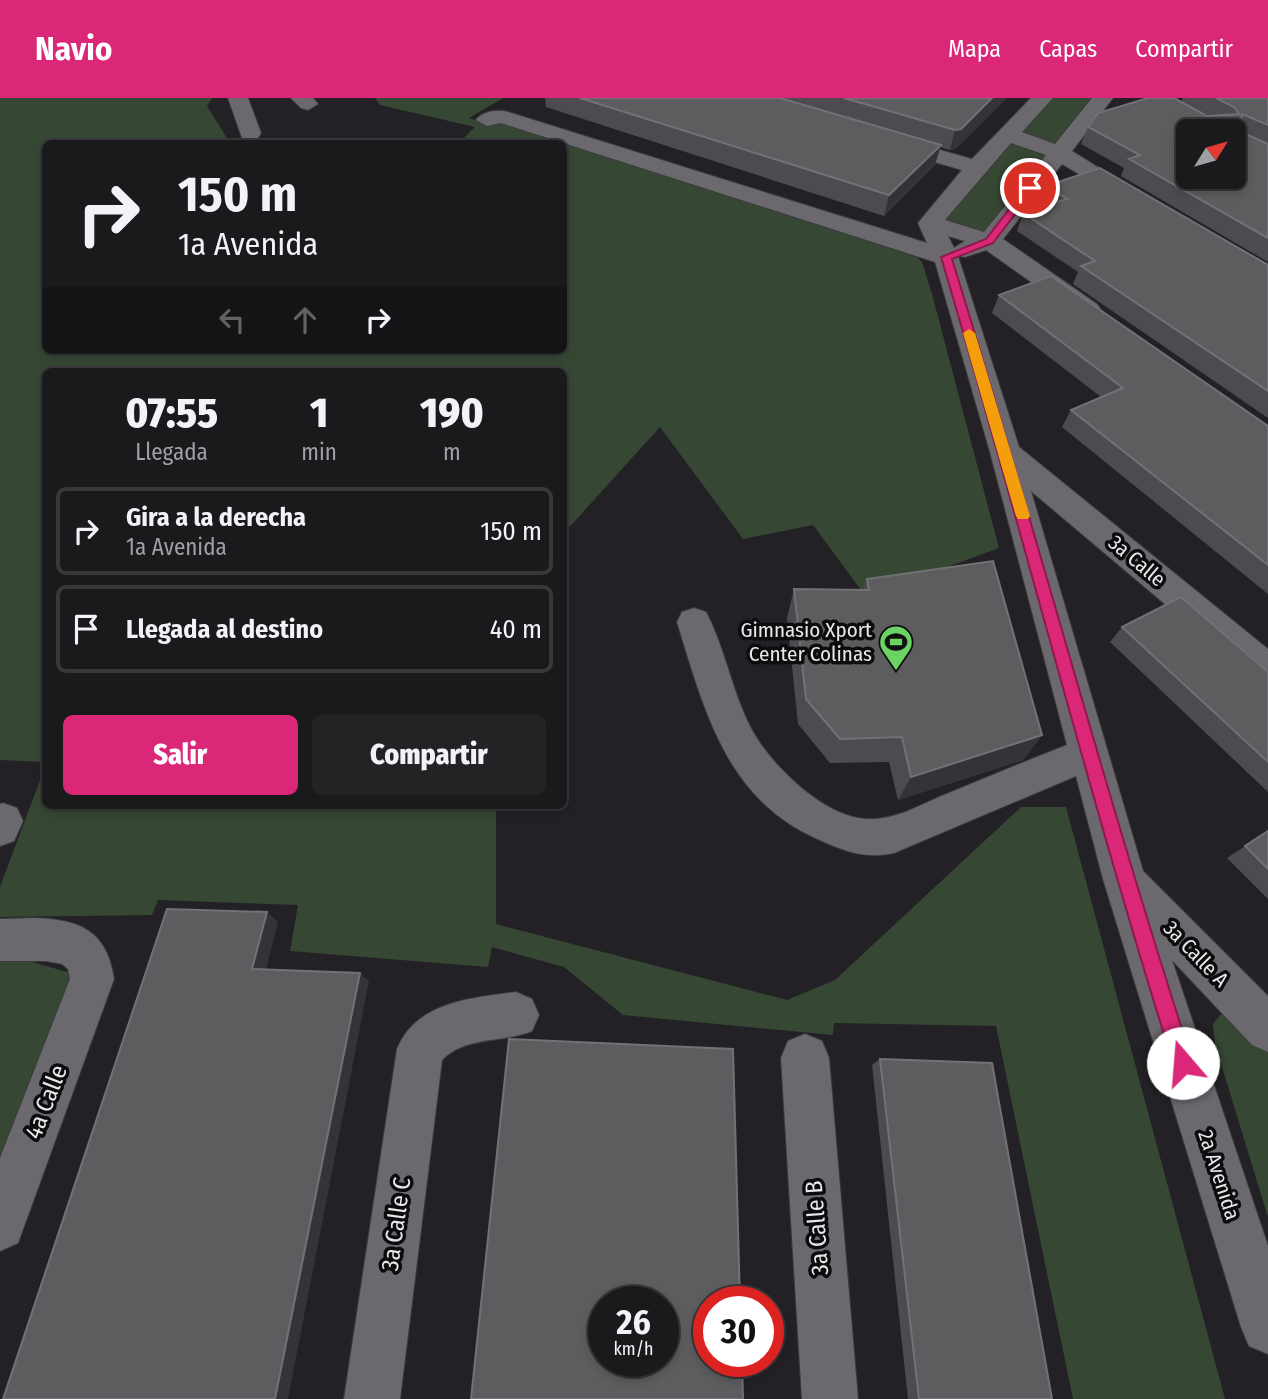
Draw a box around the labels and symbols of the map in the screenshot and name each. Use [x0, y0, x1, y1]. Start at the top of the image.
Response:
north arrow [1176, 119, 1246, 189]
pin [1000, 158, 1060, 218]
street label: 3a Calle [1103, 530, 1171, 592]
place label: Gimnasio Xport Center Colinas [740, 617, 872, 667]
sports icon: Gimnasio Xport Center Colinas [877, 623, 915, 672]
street label: 3a Calle A [1158, 915, 1234, 993]
position arrow [1146, 1026, 1220, 1100]
street label: 4a Calle [19, 1061, 73, 1143]
street label: 2a Avenida [1192, 1127, 1246, 1223]
street label: 3a Calle C [376, 1176, 416, 1272]
street label: 3a Calle B [800, 1180, 834, 1276]
speed limit sign: 30 [693, 1286, 784, 1377]

